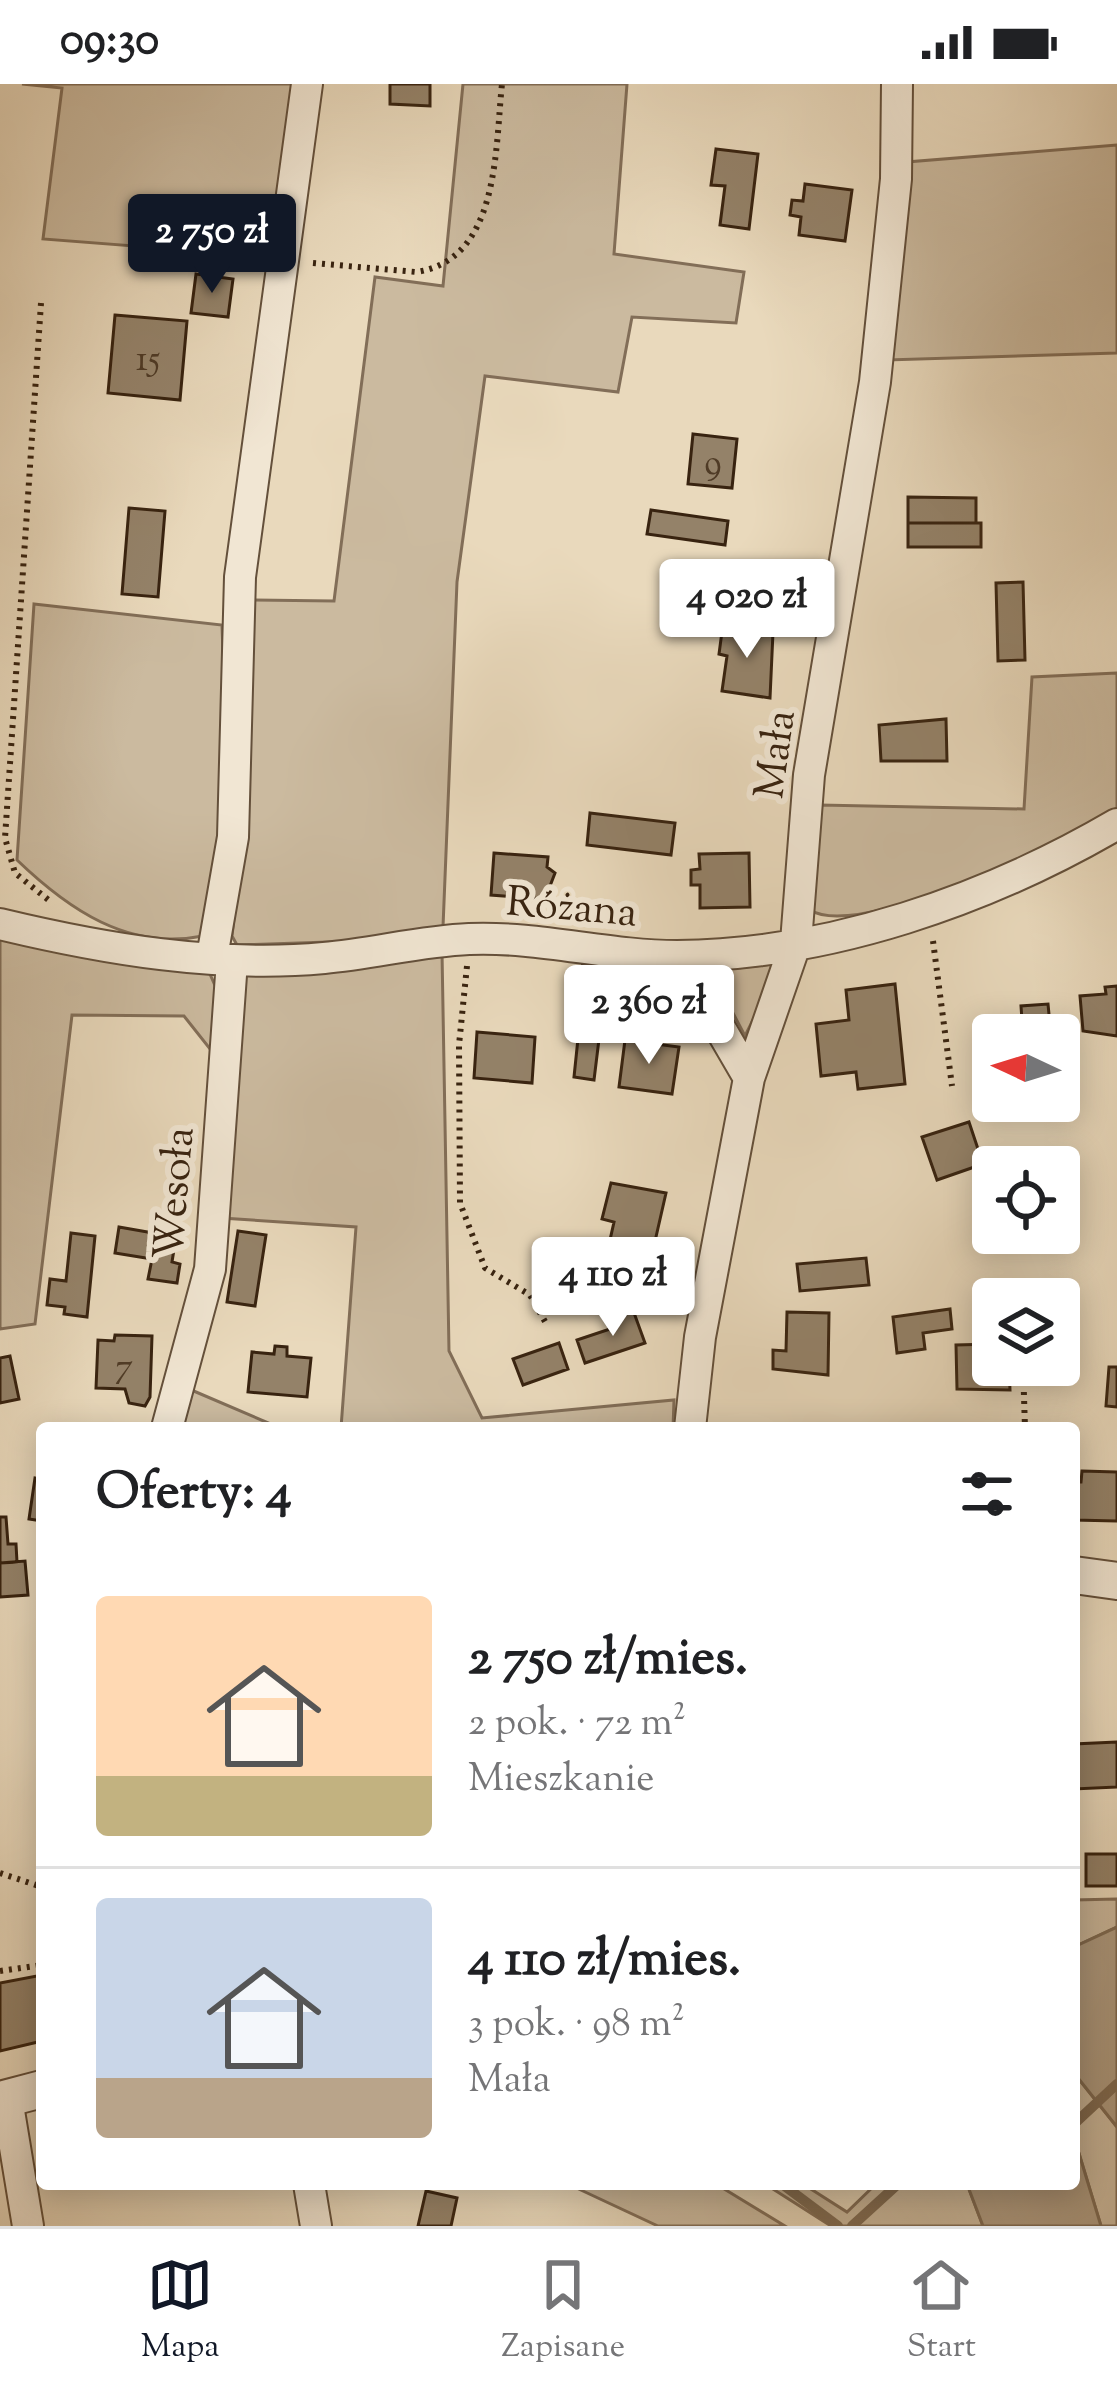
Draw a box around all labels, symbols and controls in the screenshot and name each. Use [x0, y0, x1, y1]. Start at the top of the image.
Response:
text: 09:30 [60, 10, 159, 75]
pin: 2 750 zł [88, 194, 336, 296]
text: 2 750 zł [155, 205, 269, 261]
house number: 15 [136, 335, 160, 387]
house number: 9 [704, 439, 722, 491]
pin: 4 020 zł [623, 559, 871, 661]
text: 4 020 zł [686, 570, 808, 626]
street label: Mała [742, 706, 814, 803]
street label: Różana [504, 874, 640, 946]
pin: 2 360 zł [525, 965, 773, 1067]
text: 2 360 zł [591, 976, 707, 1032]
north arrow [972, 1014, 1080, 1122]
map controls [972, 1014, 1080, 1386]
street label: Wesoła [141, 1125, 213, 1262]
button: locate [972, 1146, 1080, 1254]
pin: 4 110 zł [489, 1237, 737, 1339]
text: 4 110 zł [559, 1248, 667, 1304]
button: layers [972, 1278, 1080, 1386]
house number: 7 [115, 1342, 133, 1394]
text: Oferty: 4 [96, 1458, 292, 1531]
icon: filters [954, 1461, 1020, 1527]
text: 2 750 zł/mies. [468, 1624, 748, 1697]
icon: home [192, 1644, 336, 1788]
text: 2 pok. · 72 m² [468, 1697, 686, 1753]
text: Mieszkanie [468, 1753, 654, 1809]
text: 4 110 zł/mies. [468, 1925, 741, 1998]
icon: home [192, 1946, 336, 2090]
text: 3 pok. · 98 m² [468, 1998, 685, 2054]
text: Mała [468, 2054, 551, 2110]
tab: Mapa [141, 2252, 220, 2372]
tab: Zapisane [501, 2252, 625, 2372]
tab: Start [907, 2252, 976, 2372]

